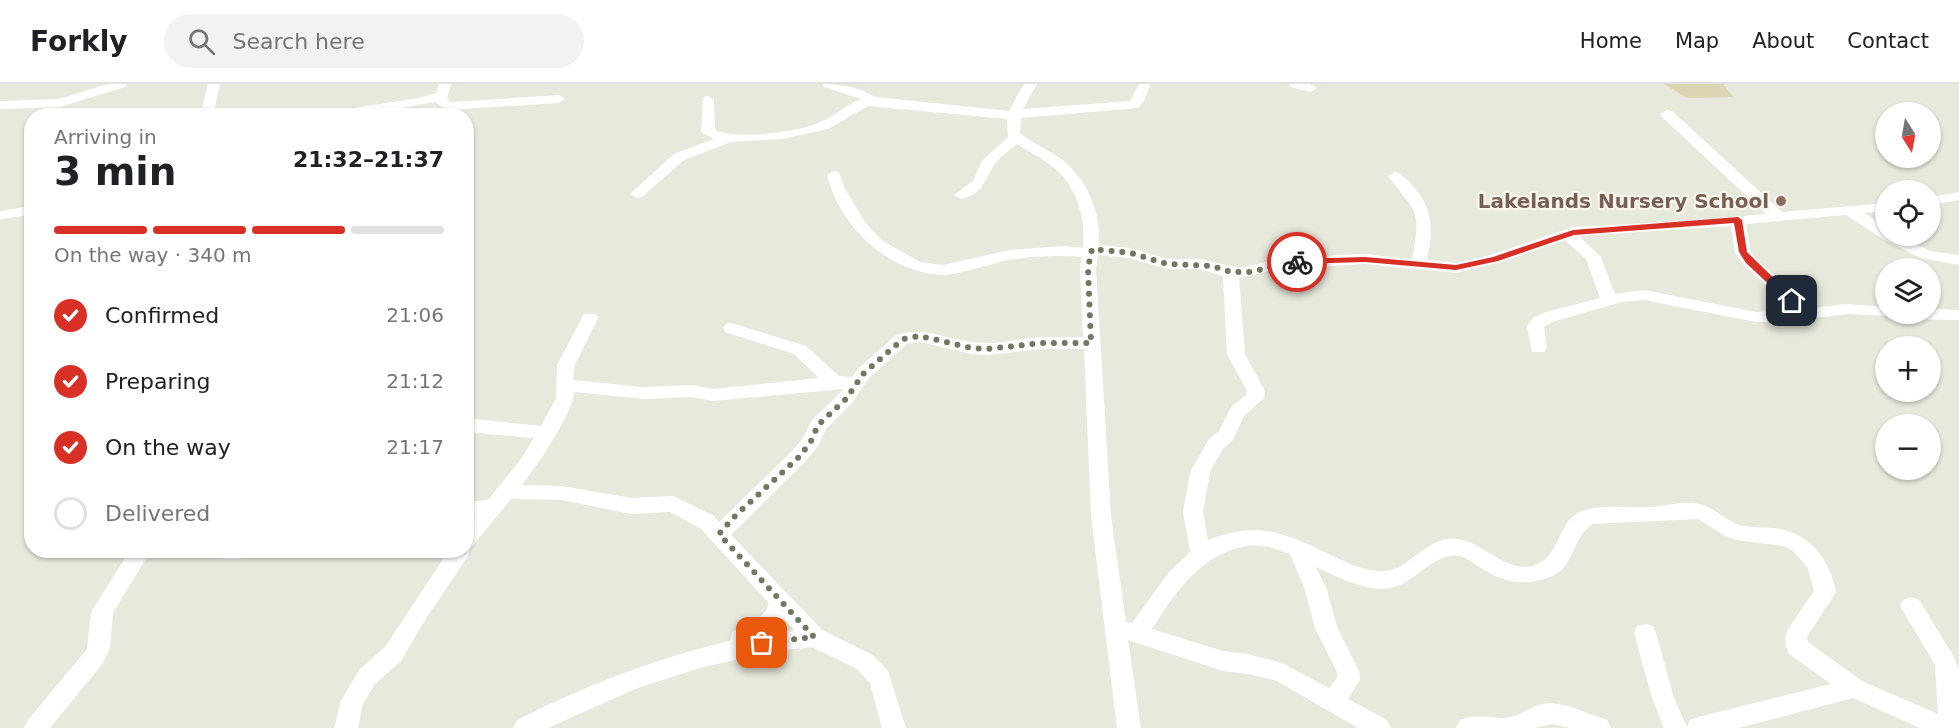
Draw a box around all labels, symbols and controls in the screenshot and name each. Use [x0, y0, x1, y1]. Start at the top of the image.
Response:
search box [164, 14, 584, 68]
text: Forkly [30, 25, 128, 58]
icon: search [185, 25, 218, 58]
text: Search here [233, 29, 365, 54]
text: Home [1580, 29, 1642, 53]
text: Map [1675, 29, 1719, 53]
text: About [1752, 29, 1814, 53]
text: Contact [1847, 29, 1929, 53]
north arrow [1875, 102, 1941, 168]
map controls [1875, 102, 1941, 480]
text: Arriving in [54, 125, 157, 149]
text: 21:32–21:37 [293, 147, 444, 172]
text: 3 min [54, 149, 176, 194]
button: locate [1875, 180, 1941, 246]
place label: Lakelands Nursery School [1478, 189, 1769, 213]
marker: Lakelands Nursery School [1774, 194, 1788, 208]
courier [1267, 232, 1327, 292]
text: On the way · 340 m [54, 243, 252, 267]
icon: bike [1281, 246, 1314, 279]
button: layers [1875, 258, 1941, 324]
pin [1766, 275, 1817, 326]
icon: home [1775, 284, 1808, 317]
icon: check [54, 299, 87, 332]
text: Confirmed [105, 303, 219, 328]
text: 21:06 [386, 303, 444, 327]
button: + [1875, 336, 1941, 402]
icon: check [54, 365, 87, 398]
text: Preparing [105, 369, 211, 394]
text: 21:12 [386, 369, 444, 393]
button: − [1875, 414, 1941, 480]
icon: check [54, 431, 87, 464]
text: On the way [105, 435, 231, 460]
text: 21:17 [386, 435, 444, 459]
text: Delivered [105, 501, 210, 526]
pin [736, 617, 787, 668]
icon: bag [745, 626, 778, 659]

